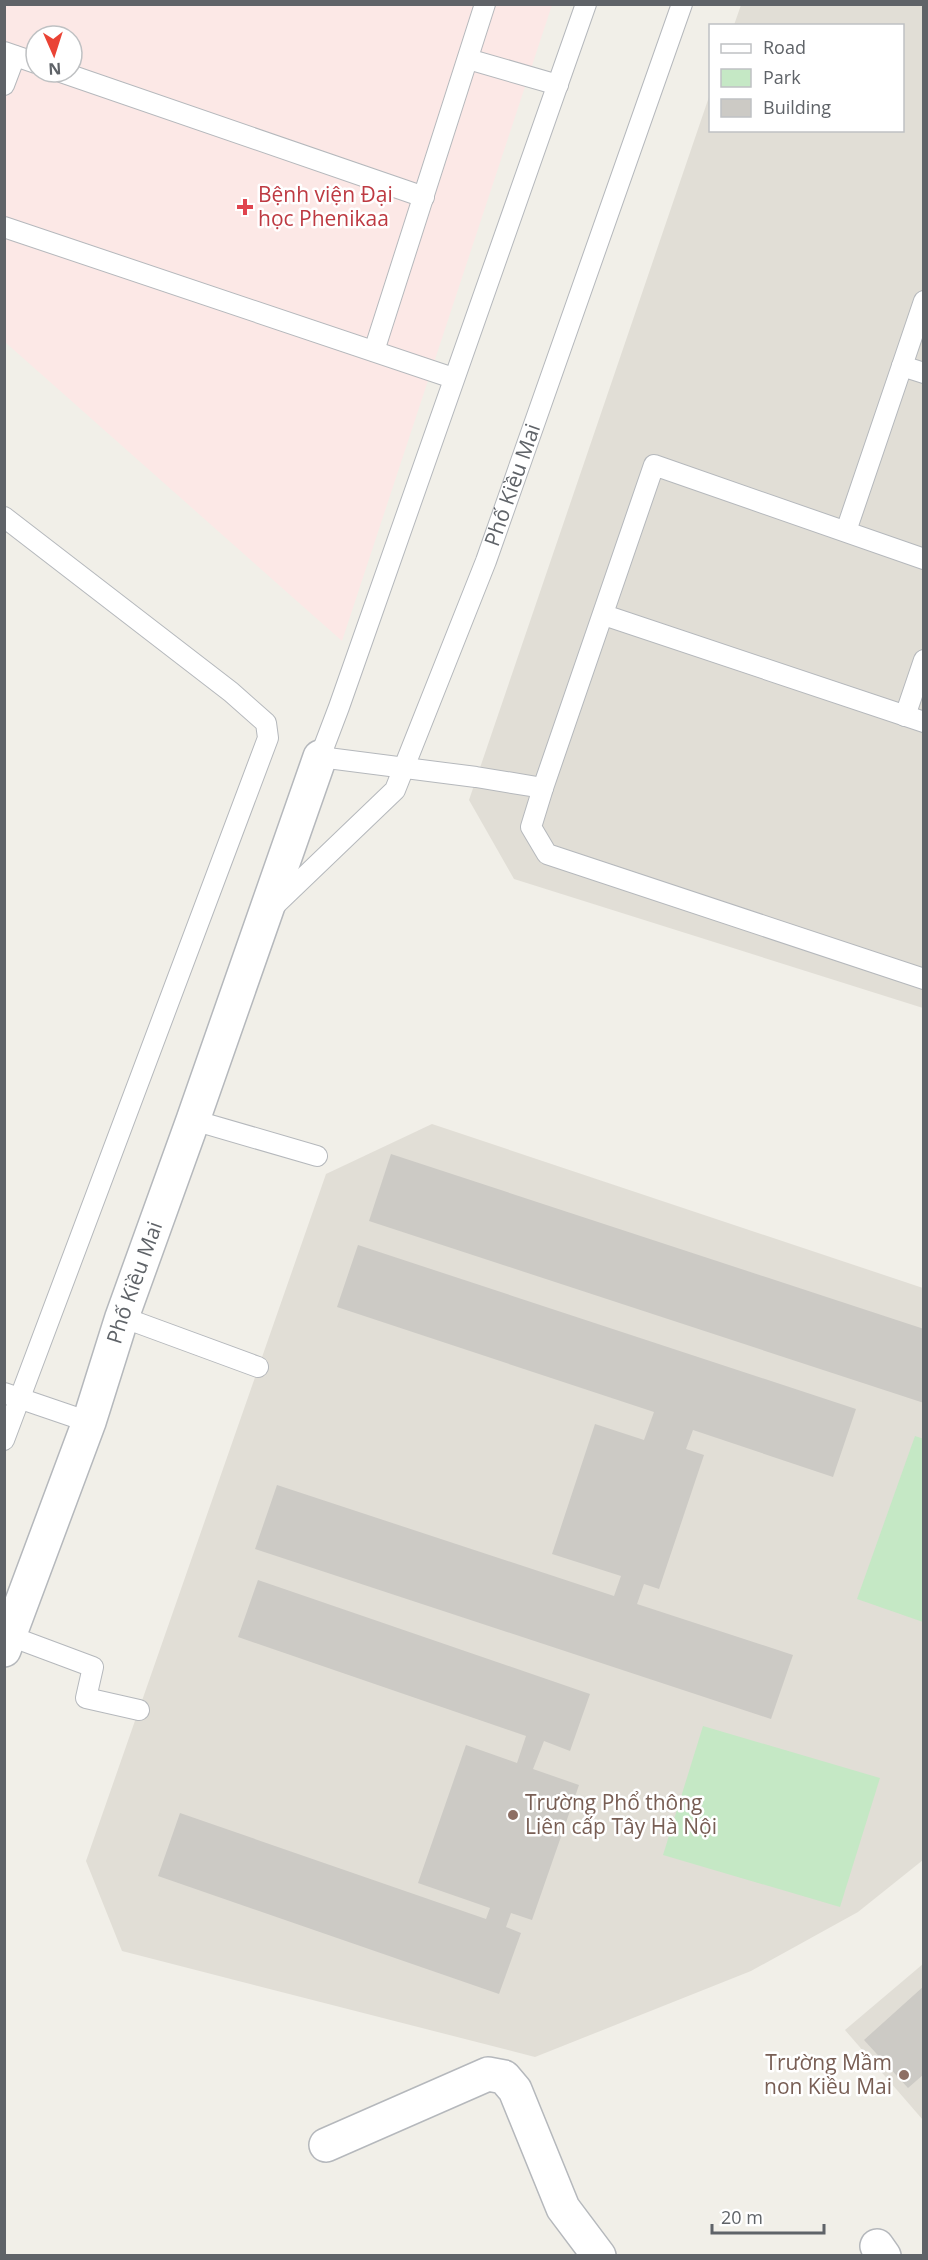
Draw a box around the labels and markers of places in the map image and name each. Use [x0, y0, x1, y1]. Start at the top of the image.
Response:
place label: Bệnh viện Đại học Phenikaa [258, 180, 393, 232]
marker: Bệnh viện Đại học Phenikaa [236, 198, 254, 216]
place label: Trường Phổ thông Liên cấp Tây Hà Nội [525, 1788, 717, 1840]
marker: Trường Phổ thông Liên cấp Tây Hà Nội [506, 1808, 520, 1822]
place label: Trường Mầm non Kiều Mai [764, 2048, 892, 2100]
marker: Trường Mầm non Kiều Mai [897, 2068, 911, 2082]

